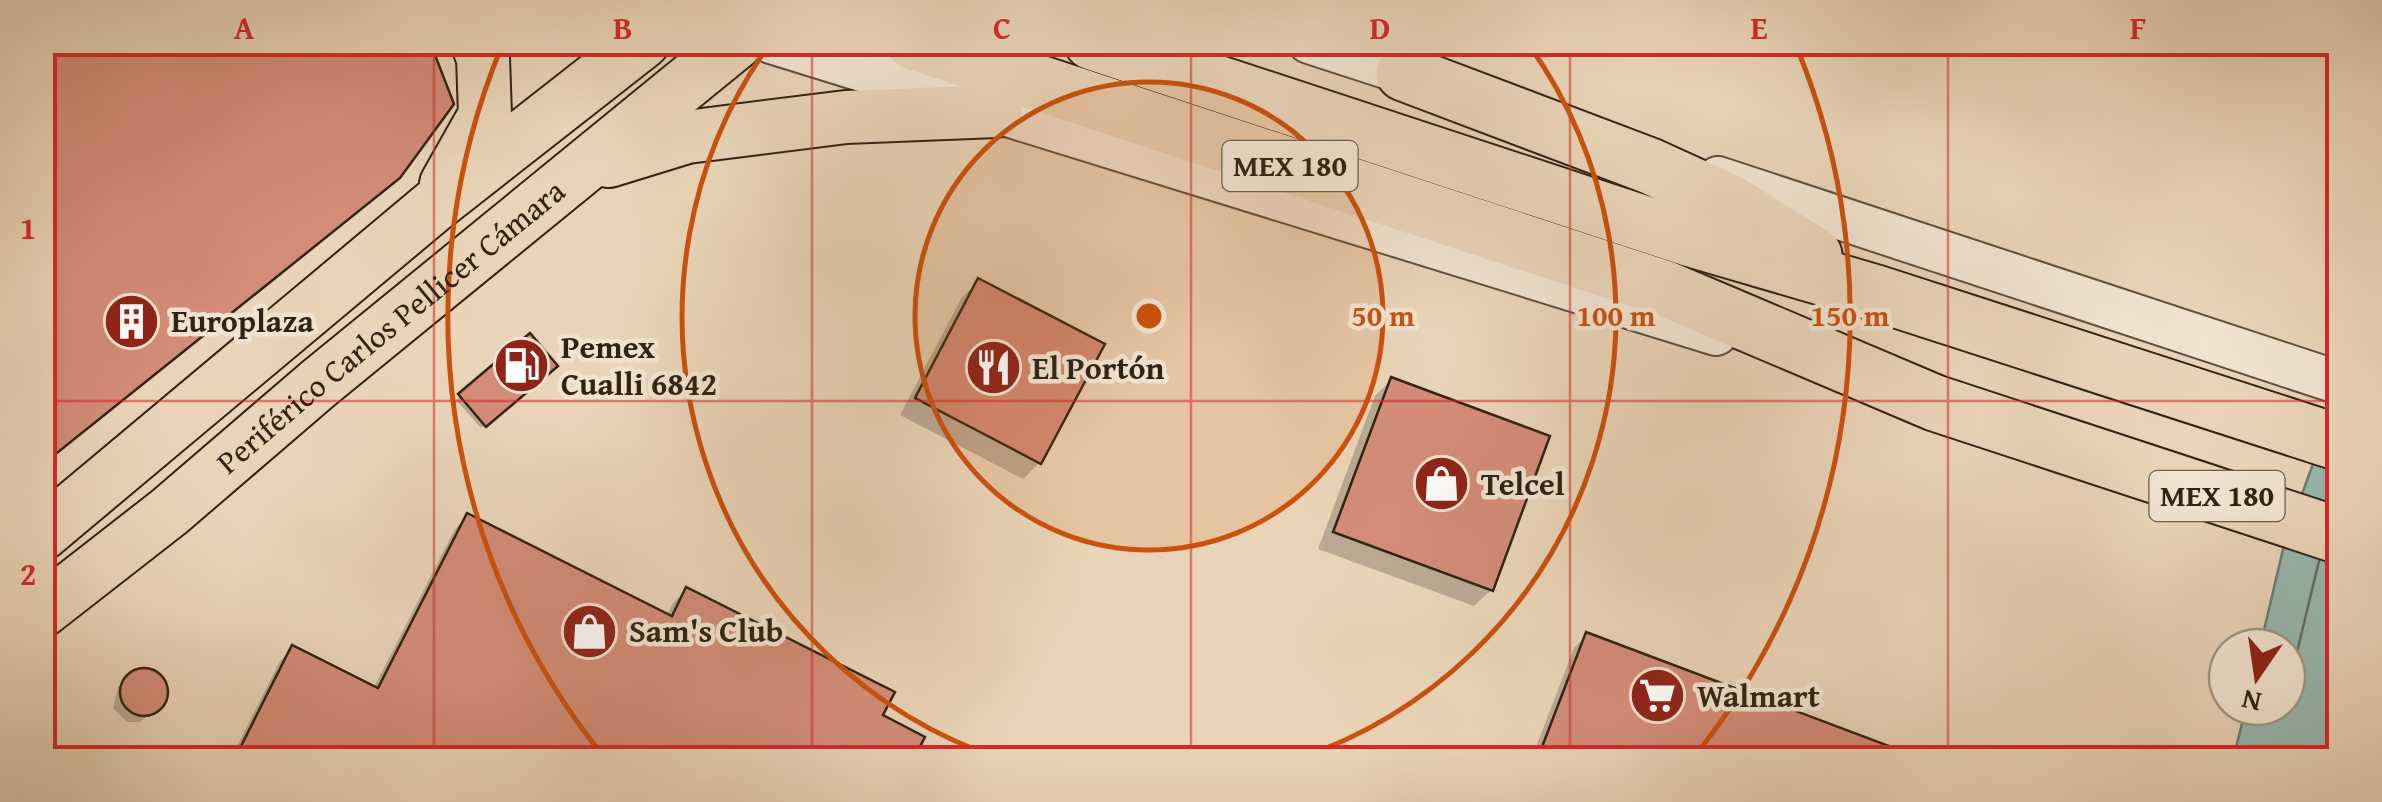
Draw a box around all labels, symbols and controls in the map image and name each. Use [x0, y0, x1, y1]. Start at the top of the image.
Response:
text: A [234, 4, 255, 51]
text: B [613, 4, 633, 51]
text: C [993, 4, 1011, 51]
text: D [1370, 4, 1390, 51]
text: E [1750, 4, 1768, 51]
text: F [2130, 4, 2146, 51]
road number: MEX 180 [1222, 141, 1358, 191]
street label: Periférico Carlos Pellicer Cámara [205, 168, 575, 485]
text: 1 [20, 204, 36, 251]
building icon: Europlaza [102, 291, 162, 351]
text: 50 m [1351, 293, 1415, 337]
text: 100 m [1577, 293, 1656, 337]
text: 150 m [1811, 293, 1890, 337]
place label: Europlaza [171, 297, 315, 344]
centre of rings [1131, 298, 1167, 334]
place label: Pemex Cualli 6842 [561, 323, 717, 407]
fuel station icon: Pemex Cualli 6842 [492, 335, 552, 395]
restaurant icon: El Portón [963, 338, 1023, 398]
place label: El Portón [1032, 344, 1165, 391]
shop icon: Telcel [1412, 454, 1472, 514]
place label: Telcel [1481, 460, 1565, 507]
road number: MEX 180 [2150, 471, 2284, 521]
text: 2 [20, 550, 36, 597]
shop icon: Sam's Club [560, 601, 620, 661]
place label: Sam's Club [629, 607, 783, 654]
north arrow [2207, 627, 2307, 727]
supermarket icon: Walmart [1628, 666, 1688, 726]
place label: Walmart [1697, 672, 1820, 719]
text: N [2237, 680, 2265, 724]

